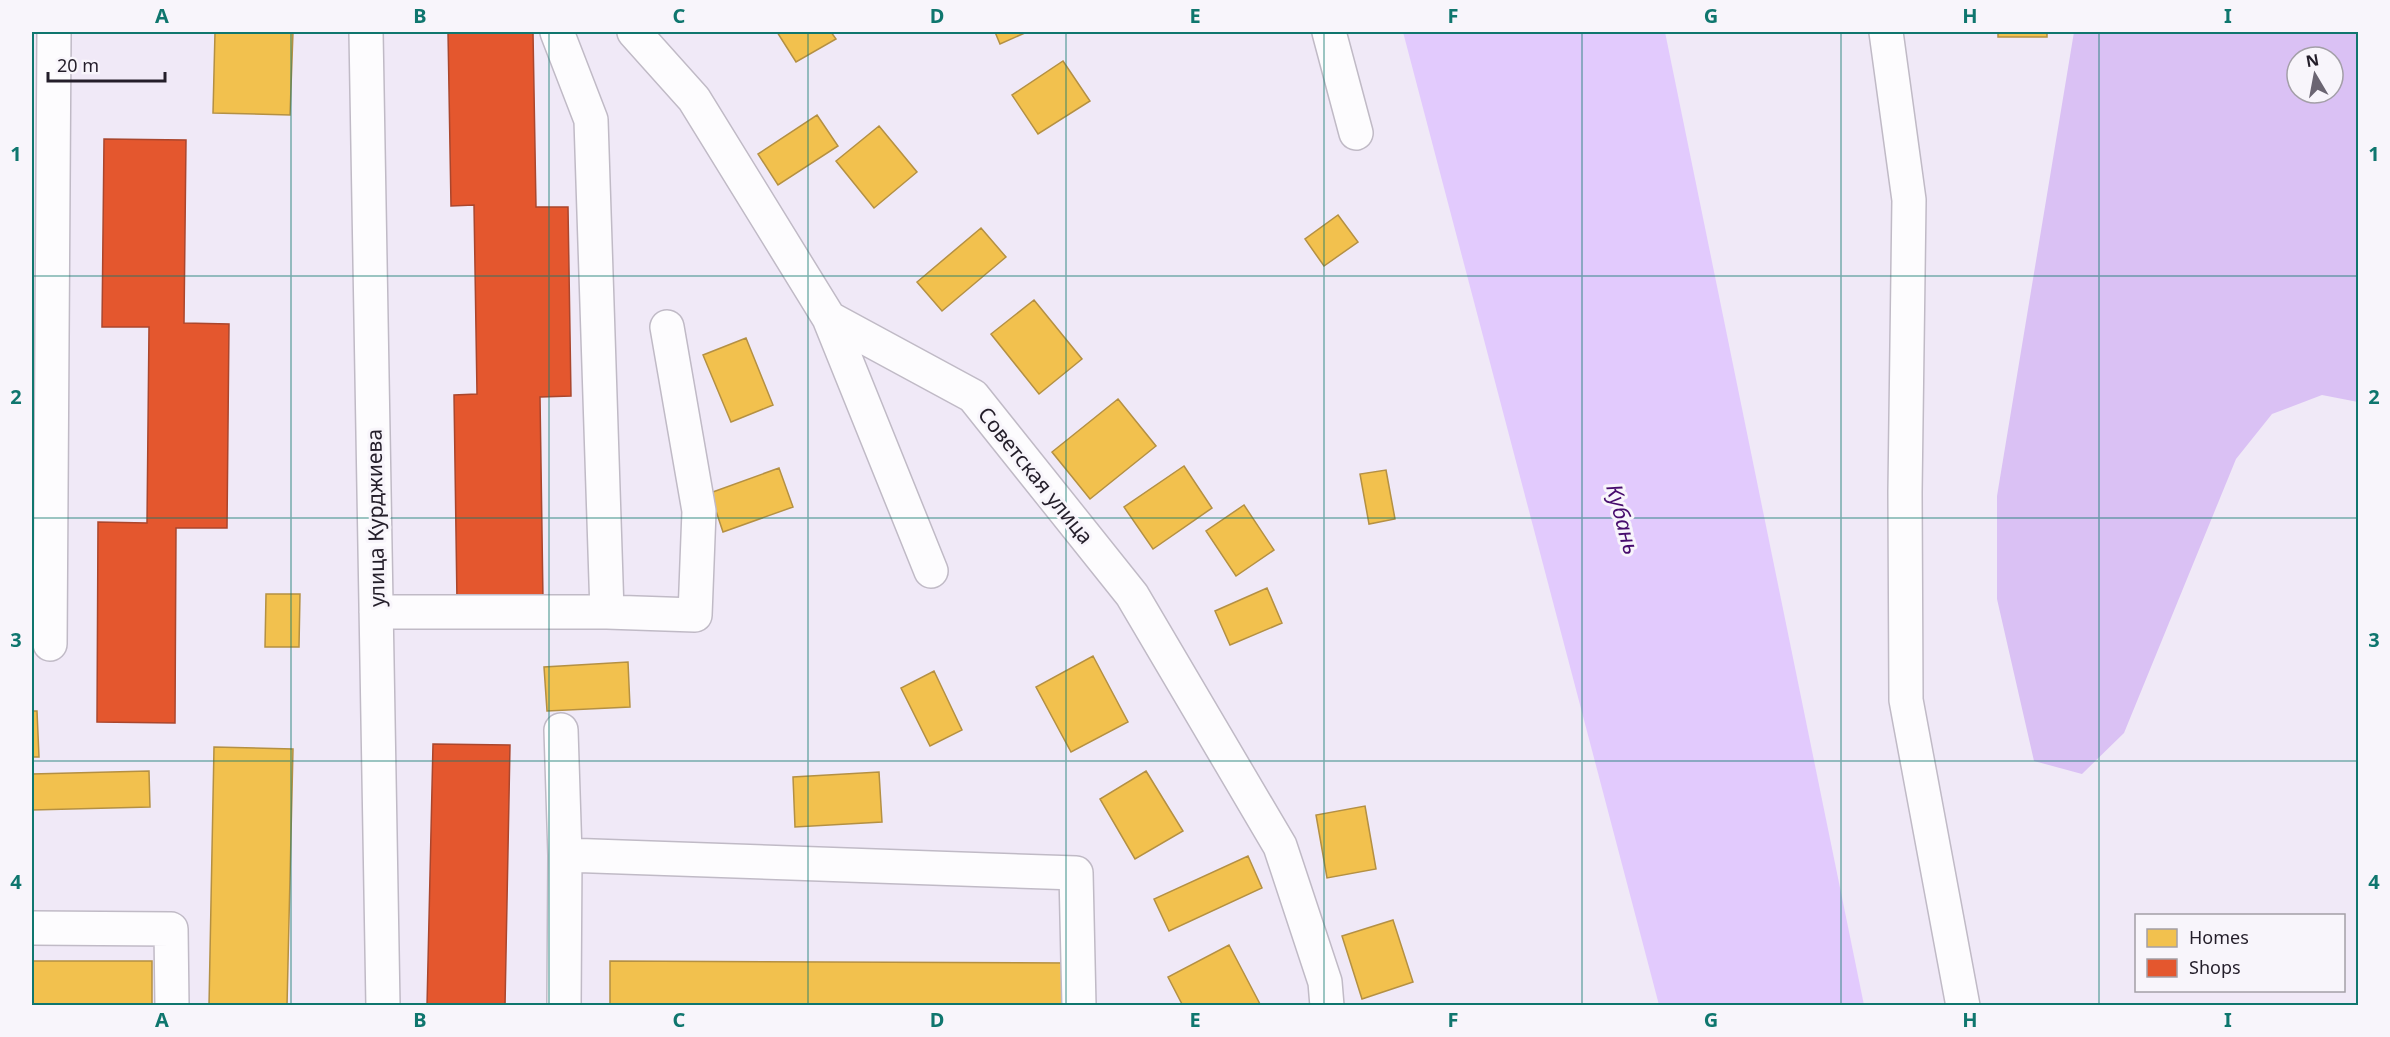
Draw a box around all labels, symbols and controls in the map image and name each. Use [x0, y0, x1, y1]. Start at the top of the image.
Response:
text: A [155, 2, 169, 29]
text: B [413, 2, 427, 29]
text: C [673, 2, 686, 29]
text: D [930, 2, 944, 29]
text: E [1189, 2, 1201, 29]
text: F [1448, 2, 1458, 29]
text: G [1704, 2, 1718, 29]
text: H [1962, 2, 1978, 29]
text: I [2224, 2, 2232, 29]
scale bar [48, 45, 165, 83]
north arrow [2285, 45, 2345, 105]
text: N [2304, 48, 2321, 72]
text: 20 m [57, 53, 99, 77]
text: 1 [10, 140, 22, 167]
text: 1 [2368, 140, 2380, 167]
text: 2 [10, 383, 22, 410]
text: 2 [2368, 383, 2380, 410]
street label: Советская улица [972, 401, 1100, 549]
street label: улица Курджиева [359, 429, 391, 607]
water label: Кубань [1600, 481, 1648, 557]
text: 3 [10, 626, 22, 653]
text: 3 [2368, 626, 2380, 653]
text: 4 [10, 868, 22, 895]
text: 4 [2368, 868, 2380, 895]
legend [2135, 914, 2345, 992]
text: Homes [2189, 925, 2249, 949]
text: Shops [2189, 955, 2241, 979]
text: A [155, 1006, 169, 1033]
text: B [413, 1006, 427, 1033]
text: C [673, 1006, 686, 1033]
text: D [930, 1006, 944, 1033]
text: E [1189, 1006, 1201, 1033]
text: F [1448, 1006, 1458, 1033]
text: G [1704, 1006, 1718, 1033]
text: H [1962, 1006, 1978, 1033]
text: I [2224, 1006, 2232, 1033]

